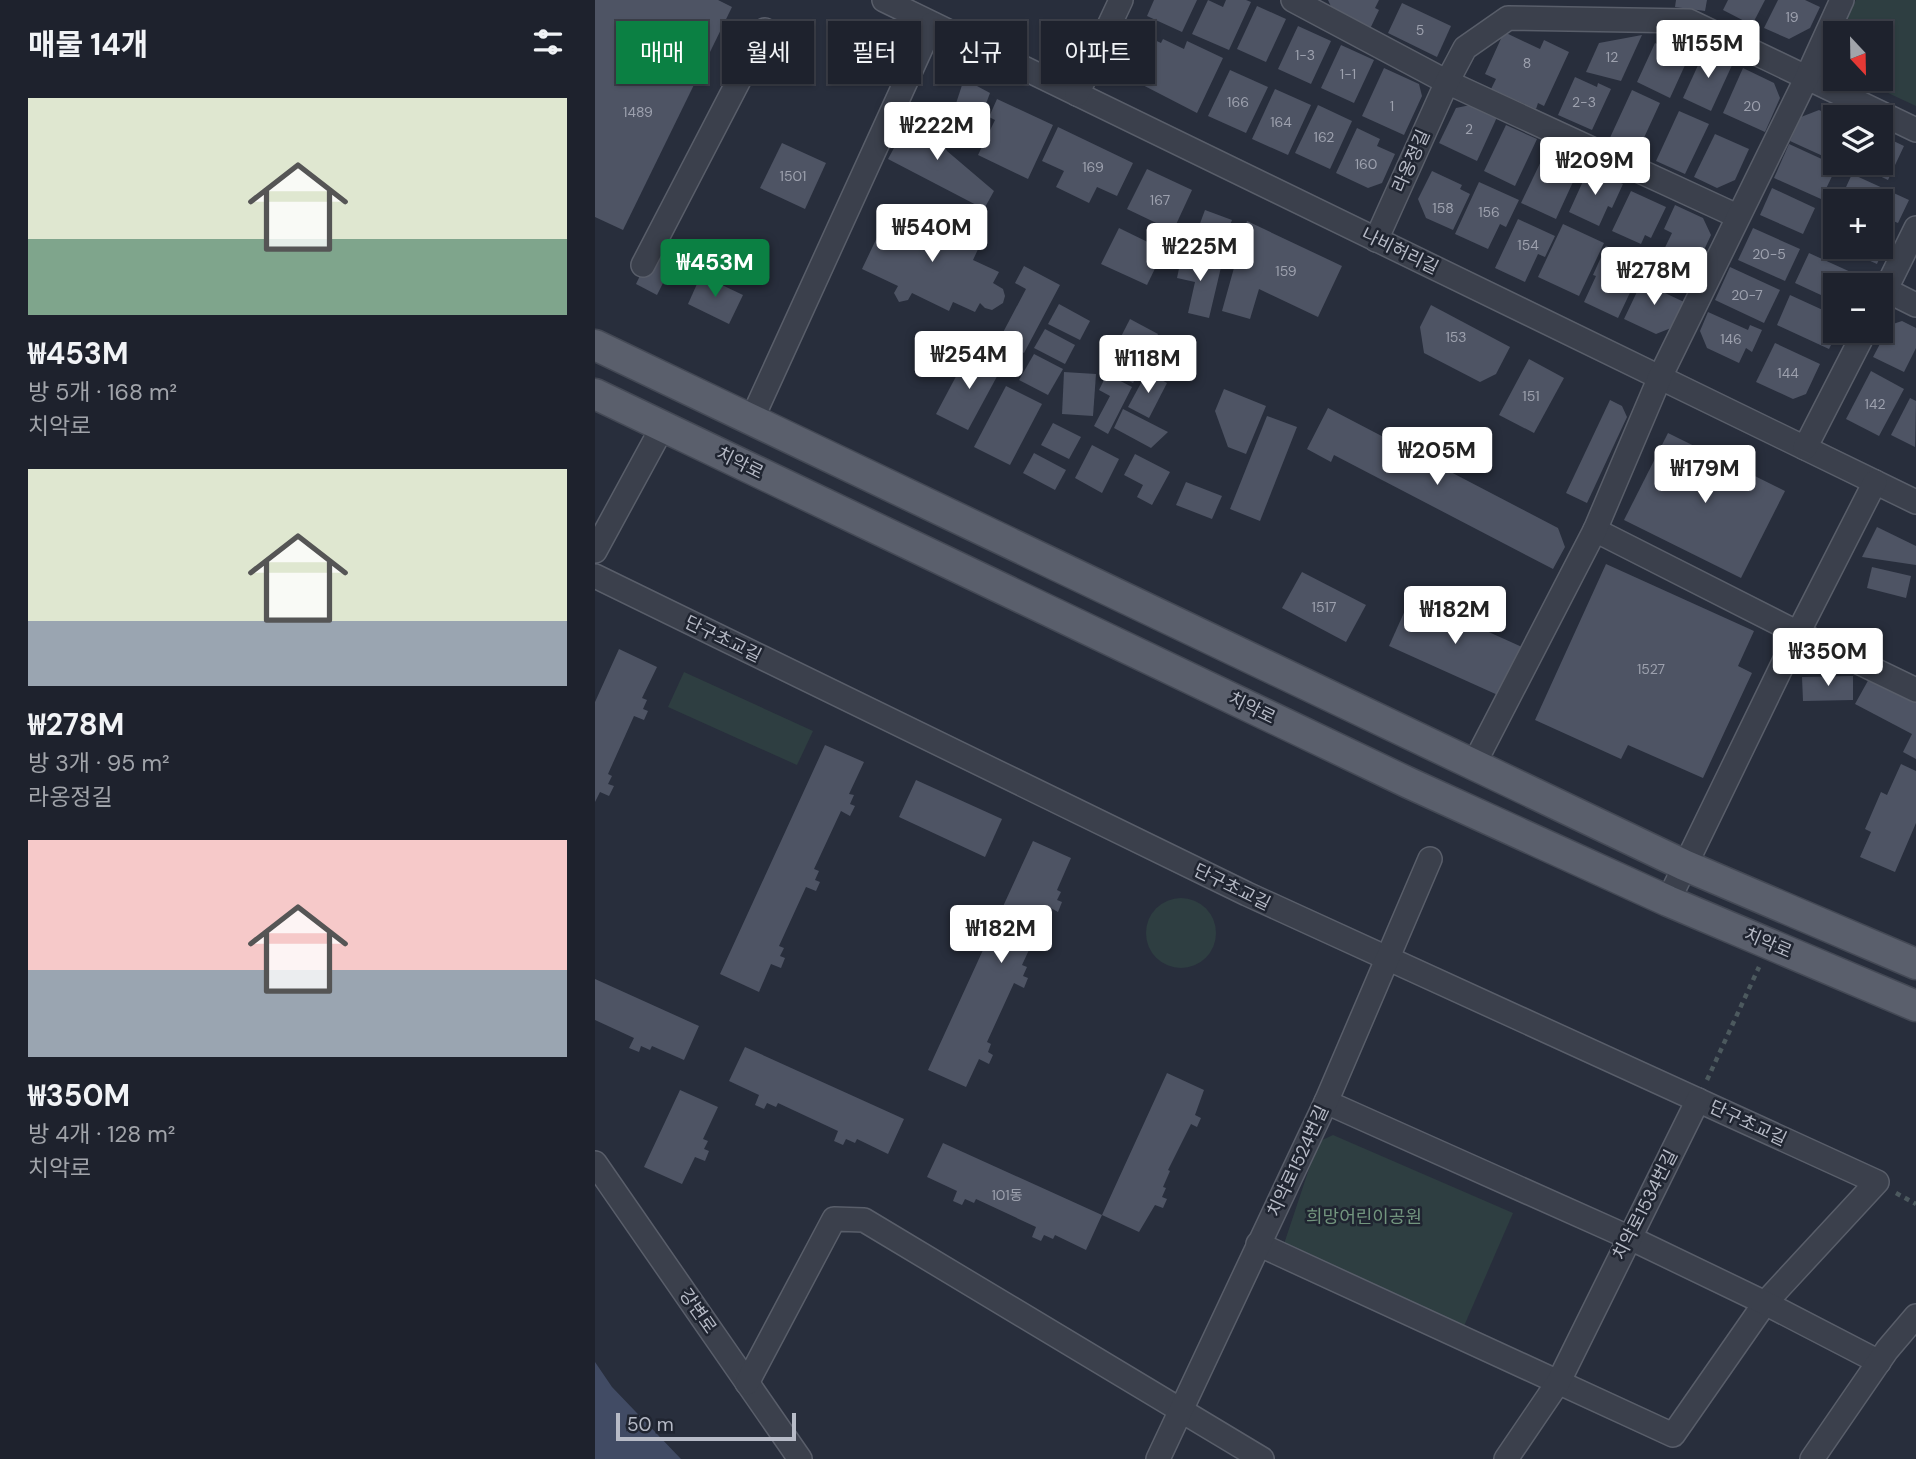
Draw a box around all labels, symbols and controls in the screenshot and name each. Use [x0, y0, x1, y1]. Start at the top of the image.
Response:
house number: 19 [1785, 8, 1799, 26]
pin: ₩155M [1659, 20, 1757, 80]
chip: 매매 [616, 21, 708, 84]
chip: 월세 [722, 21, 814, 84]
chip: 필터 [828, 21, 921, 84]
chip: 신규 [935, 21, 1027, 84]
chip: 아파트 [1041, 21, 1155, 84]
house number: 5 [1416, 21, 1424, 39]
north arrow [1823, 21, 1893, 91]
map controls [1823, 21, 1893, 343]
icon: filters [529, 23, 567, 61]
text: 매물 14개 [28, 25, 148, 64]
text: ₩155M [1673, 28, 1743, 58]
house number: 1-3 [1295, 46, 1315, 64]
house number: 12 [1606, 48, 1618, 66]
house number: 8 [1523, 54, 1531, 72]
house number: 1-1 [1340, 65, 1356, 83]
house number: 166 [1227, 93, 1249, 111]
house number: 2-3 [1572, 93, 1596, 111]
house number: 1 [1390, 97, 1394, 115]
house number: 20 [1743, 97, 1761, 115]
pin: ₩222M [888, 102, 986, 162]
house number: 1489 [623, 103, 653, 121]
button: layers [1823, 105, 1893, 175]
text: ₩222M [900, 110, 974, 140]
house number: 164 [1270, 113, 1292, 131]
house number: 2 [1465, 120, 1473, 138]
street label: 라옹정길 [1387, 126, 1435, 196]
house number: 162 [1314, 128, 1334, 146]
pin: ₩209M [1546, 138, 1644, 197]
icon: home [235, 144, 361, 270]
text: ₩209M [1556, 145, 1634, 175]
house number: 160 [1355, 155, 1377, 173]
house number: 169 [1082, 158, 1104, 176]
house number: 1501 [780, 167, 806, 185]
button: + [1823, 189, 1893, 259]
house number: 167 [1150, 191, 1170, 209]
house number: 158 [1432, 199, 1454, 217]
house number: 156 [1478, 203, 1500, 221]
pin: ₩540M [883, 204, 981, 264]
text: ₩540M [892, 212, 972, 242]
street label: 나비허리길 [1358, 222, 1442, 280]
pin: ₩225M [1151, 224, 1249, 283]
text: ₩225M [1163, 231, 1237, 261]
house number: 154 [1517, 236, 1539, 254]
pin: ₩453M [666, 240, 764, 299]
house number: 20-5 [1752, 245, 1786, 263]
text: ₩453M [676, 247, 754, 277]
pin: ₩278M [1605, 247, 1703, 307]
text: ₩278M [1617, 255, 1691, 285]
house number: 159 [1275, 262, 1297, 280]
button: − [1823, 273, 1893, 343]
house number: 20-7 [1731, 286, 1763, 304]
house number: 153 [1445, 328, 1467, 346]
house number: 146 [1720, 330, 1742, 348]
pin: ₩254M [920, 332, 1018, 391]
text: ₩453M [28, 334, 129, 373]
pin: ₩118M [1099, 336, 1197, 395]
text: ₩254M [931, 339, 1007, 369]
text: ₩118M [1115, 343, 1181, 373]
house number: 144 [1777, 364, 1799, 382]
text: 방 5개 · 168 m² [28, 377, 177, 407]
house number: 151 [1522, 387, 1540, 405]
house number: 142 [1865, 395, 1885, 413]
text: 치악로 [28, 411, 91, 441]
pin: ₩205M [1388, 428, 1486, 487]
text: ₩205M [1398, 435, 1476, 465]
street label: 치악로 [712, 441, 768, 485]
pin: ₩179M [1656, 446, 1754, 505]
text: ₩179M [1670, 453, 1740, 483]
icon: home [235, 515, 361, 641]
pin: ₩182M [1406, 586, 1504, 646]
text: ₩182M [1420, 594, 1490, 624]
house number: 1517 [1312, 598, 1336, 616]
street label: 단구초교길 [681, 610, 765, 668]
pin: ₩350M [1779, 628, 1877, 688]
text: ₩350M [1789, 636, 1867, 666]
house number: 1527 [1637, 660, 1665, 678]
street label: 치악로 [1224, 686, 1280, 730]
text: ₩278M [28, 705, 124, 744]
text: 방 3개 · 95 m² [28, 748, 170, 778]
text: 라옹정길 [28, 782, 113, 812]
street label: 단구초교길 [1190, 858, 1274, 916]
icon: home [235, 886, 361, 1012]
pin: ₩182M [952, 906, 1050, 965]
text: ₩182M [966, 913, 1036, 943]
street label: 치악로 [1740, 922, 1796, 964]
text: ₩350M [28, 1076, 130, 1115]
street label: 단구초교길 [1705, 1095, 1791, 1151]
street label: 치악로1524번길 [1262, 1102, 1334, 1220]
text: 방 4개 · 128 m² [28, 1119, 175, 1149]
street label: 치악로1534번길 [1607, 1146, 1683, 1264]
text: 치악로 [28, 1153, 91, 1183]
house number: 101동 [991, 1186, 1023, 1204]
park label: 희망어린이공원 [1306, 1205, 1422, 1229]
street label: 강변로 [674, 1284, 722, 1338]
scale bar [616, 1410, 796, 1442]
text: 50 m [627, 1412, 674, 1437]

